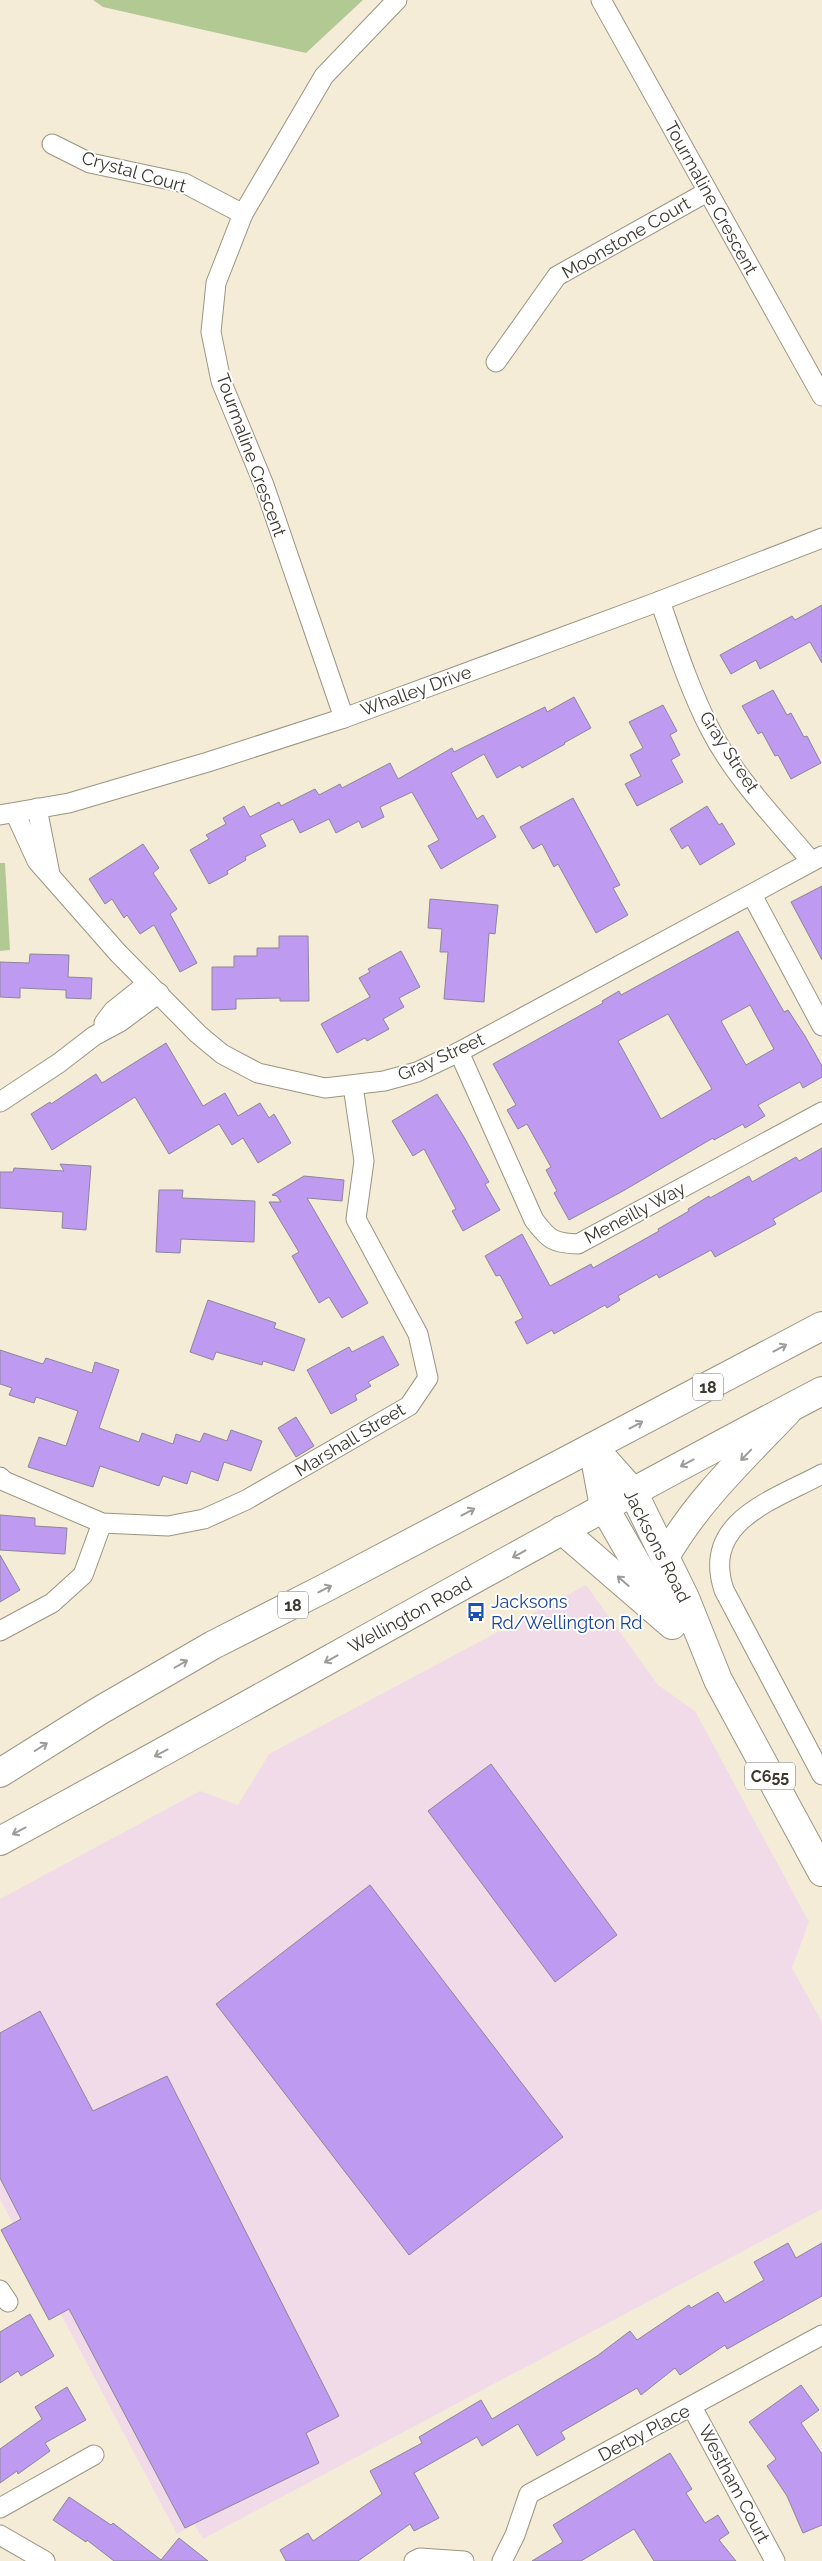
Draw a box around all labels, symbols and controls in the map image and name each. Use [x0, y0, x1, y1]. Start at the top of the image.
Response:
street label: Tourmaline Crescent [661, 117, 762, 278]
street label: Crystal Court [79, 147, 189, 196]
street label: Moonstone Court [558, 192, 694, 283]
street label: Tourmaline Crescent [212, 370, 291, 539]
street label: Whalley Drive [358, 661, 474, 720]
street label: Gray Street [695, 707, 763, 796]
street label: Gray Street [394, 1028, 487, 1085]
street label: Meneilly Way [581, 1177, 689, 1248]
one-way arrow [772, 1343, 787, 1353]
road number: 18 [693, 1374, 723, 1400]
street label: Marshall Street [291, 1398, 409, 1481]
one-way arrow [628, 1419, 643, 1429]
one-way arrow [740, 1448, 752, 1461]
one-way arrow [680, 1459, 695, 1468]
street label: Jacksons Road [620, 1486, 695, 1606]
one-way arrow [460, 1507, 475, 1517]
one-way arrow [512, 1550, 527, 1559]
street label: Wellington Road [344, 1572, 475, 1657]
one-way arrow [616, 1575, 629, 1586]
one-way arrow [317, 1584, 332, 1594]
place label: Jacksons Rd/Wellington Rd [491, 1591, 642, 1633]
road number: 18 [278, 1592, 308, 1618]
bus stop icon: Jacksons Rd/Wellington Rd [465, 1601, 487, 1623]
one-way arrow [324, 1654, 339, 1664]
one-way arrow [173, 1658, 187, 1668]
one-way arrow [34, 1742, 48, 1752]
one-way arrow [154, 1748, 169, 1758]
road number: C655 [745, 1762, 795, 1790]
one-way arrow [12, 1826, 26, 1836]
street label: Derby Place [594, 2399, 694, 2465]
street label: Westham Court [695, 2421, 774, 2546]

